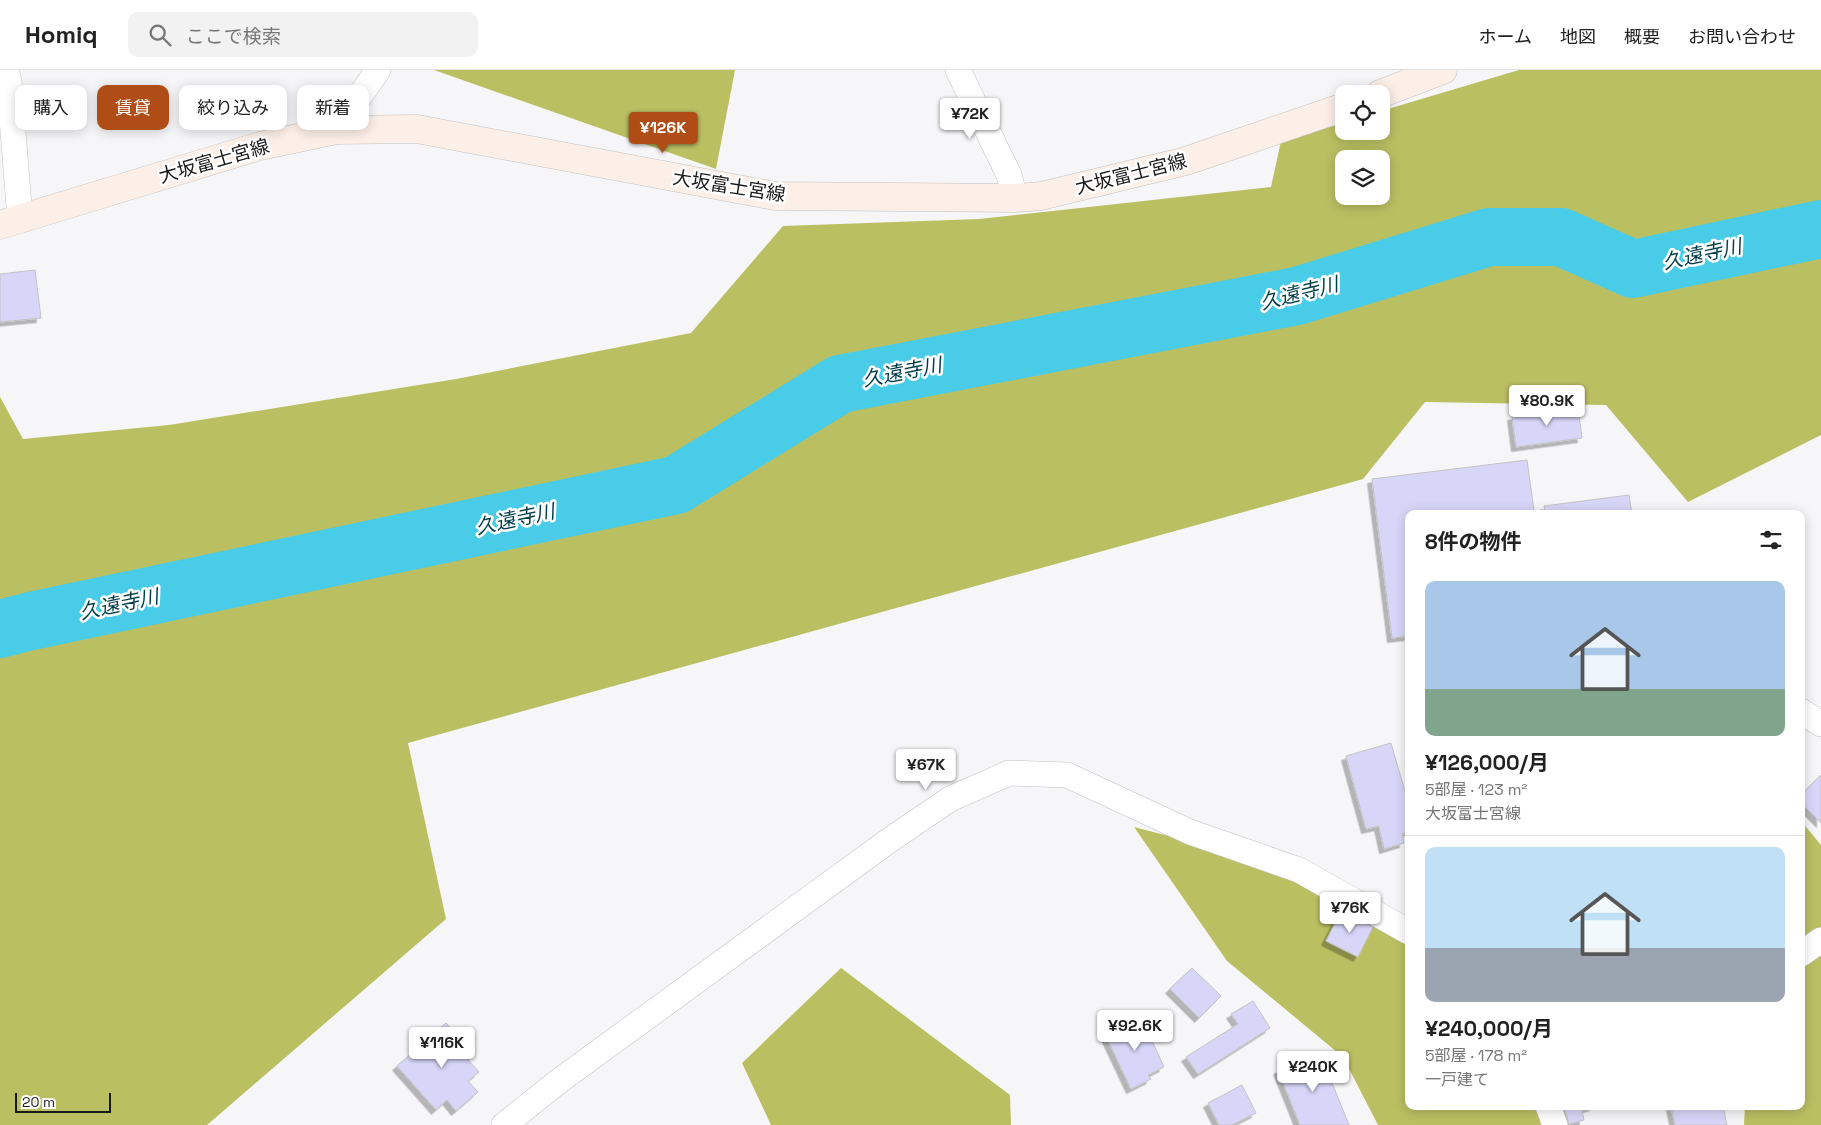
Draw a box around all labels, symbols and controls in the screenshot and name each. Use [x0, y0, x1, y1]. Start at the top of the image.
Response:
search box [128, 12, 478, 57]
text: Homiq [25, 19, 98, 50]
icon: search [146, 21, 174, 49]
text: ここで検索 [186, 24, 281, 49]
text: ホーム [1479, 25, 1532, 48]
text: 地図 [1560, 25, 1596, 48]
text: 概要 [1624, 25, 1660, 48]
text: お問い合わせ [1688, 25, 1796, 48]
chip: 購入 [15, 85, 87, 130]
chip: 賃貸 [97, 85, 169, 130]
chip: 絞り込み [179, 85, 287, 130]
chip: 新着 [297, 85, 369, 130]
map controls [1335, 85, 1390, 205]
button: locate [1335, 85, 1390, 140]
pin: ¥72K [940, 98, 1000, 140]
text: ¥72K [951, 103, 989, 124]
pin: ¥126K [628, 112, 698, 154]
text: ¥126K [640, 117, 686, 138]
street label: 大坂富士宮線 [156, 133, 272, 189]
street label: 大坂富士宮線 [1073, 148, 1189, 200]
button: layers [1335, 150, 1390, 205]
street label: 大坂富士宮線 [671, 165, 787, 207]
water label: 久遠寺川 [1660, 233, 1746, 275]
water label: 久遠寺川 [1257, 270, 1343, 315]
water label: 久遠寺川 [860, 351, 946, 392]
pin: ¥80.9K [1506, 384, 1588, 427]
text: ¥80.9K [1520, 390, 1574, 411]
water label: 久遠寺川 [473, 498, 559, 540]
icon: filters [1757, 526, 1785, 554]
text: 8件の物件 [1425, 528, 1522, 555]
water label: 久遠寺川 [77, 583, 163, 625]
icon: home [1560, 614, 1650, 704]
pin: ¥67K [896, 748, 956, 791]
text: ¥126,000/月 [1425, 749, 1549, 776]
text: ¥67K [907, 754, 945, 775]
text: 5部屋 · 123 m² [1425, 779, 1527, 800]
text: 大坂富士宮線 [1425, 803, 1521, 824]
icon: home [1560, 879, 1650, 969]
pin: ¥76K [1320, 892, 1380, 934]
text: ¥76K [1331, 897, 1369, 918]
pin: ¥92.6K [1094, 1010, 1176, 1052]
text: ¥92.6K [1108, 1015, 1162, 1036]
text: ¥240,000/月 [1425, 1015, 1553, 1042]
pin: ¥116K [407, 1026, 477, 1069]
text: ¥116K [420, 1032, 464, 1053]
text: 5部屋 · 178 m² [1425, 1045, 1527, 1066]
pin: ¥240K [1278, 1050, 1348, 1093]
text: ¥240K [1288, 1056, 1338, 1077]
text: 一戸建て [1425, 1069, 1489, 1090]
scale bar [15, 1090, 111, 1113]
text: 20 m [22, 1093, 55, 1111]

